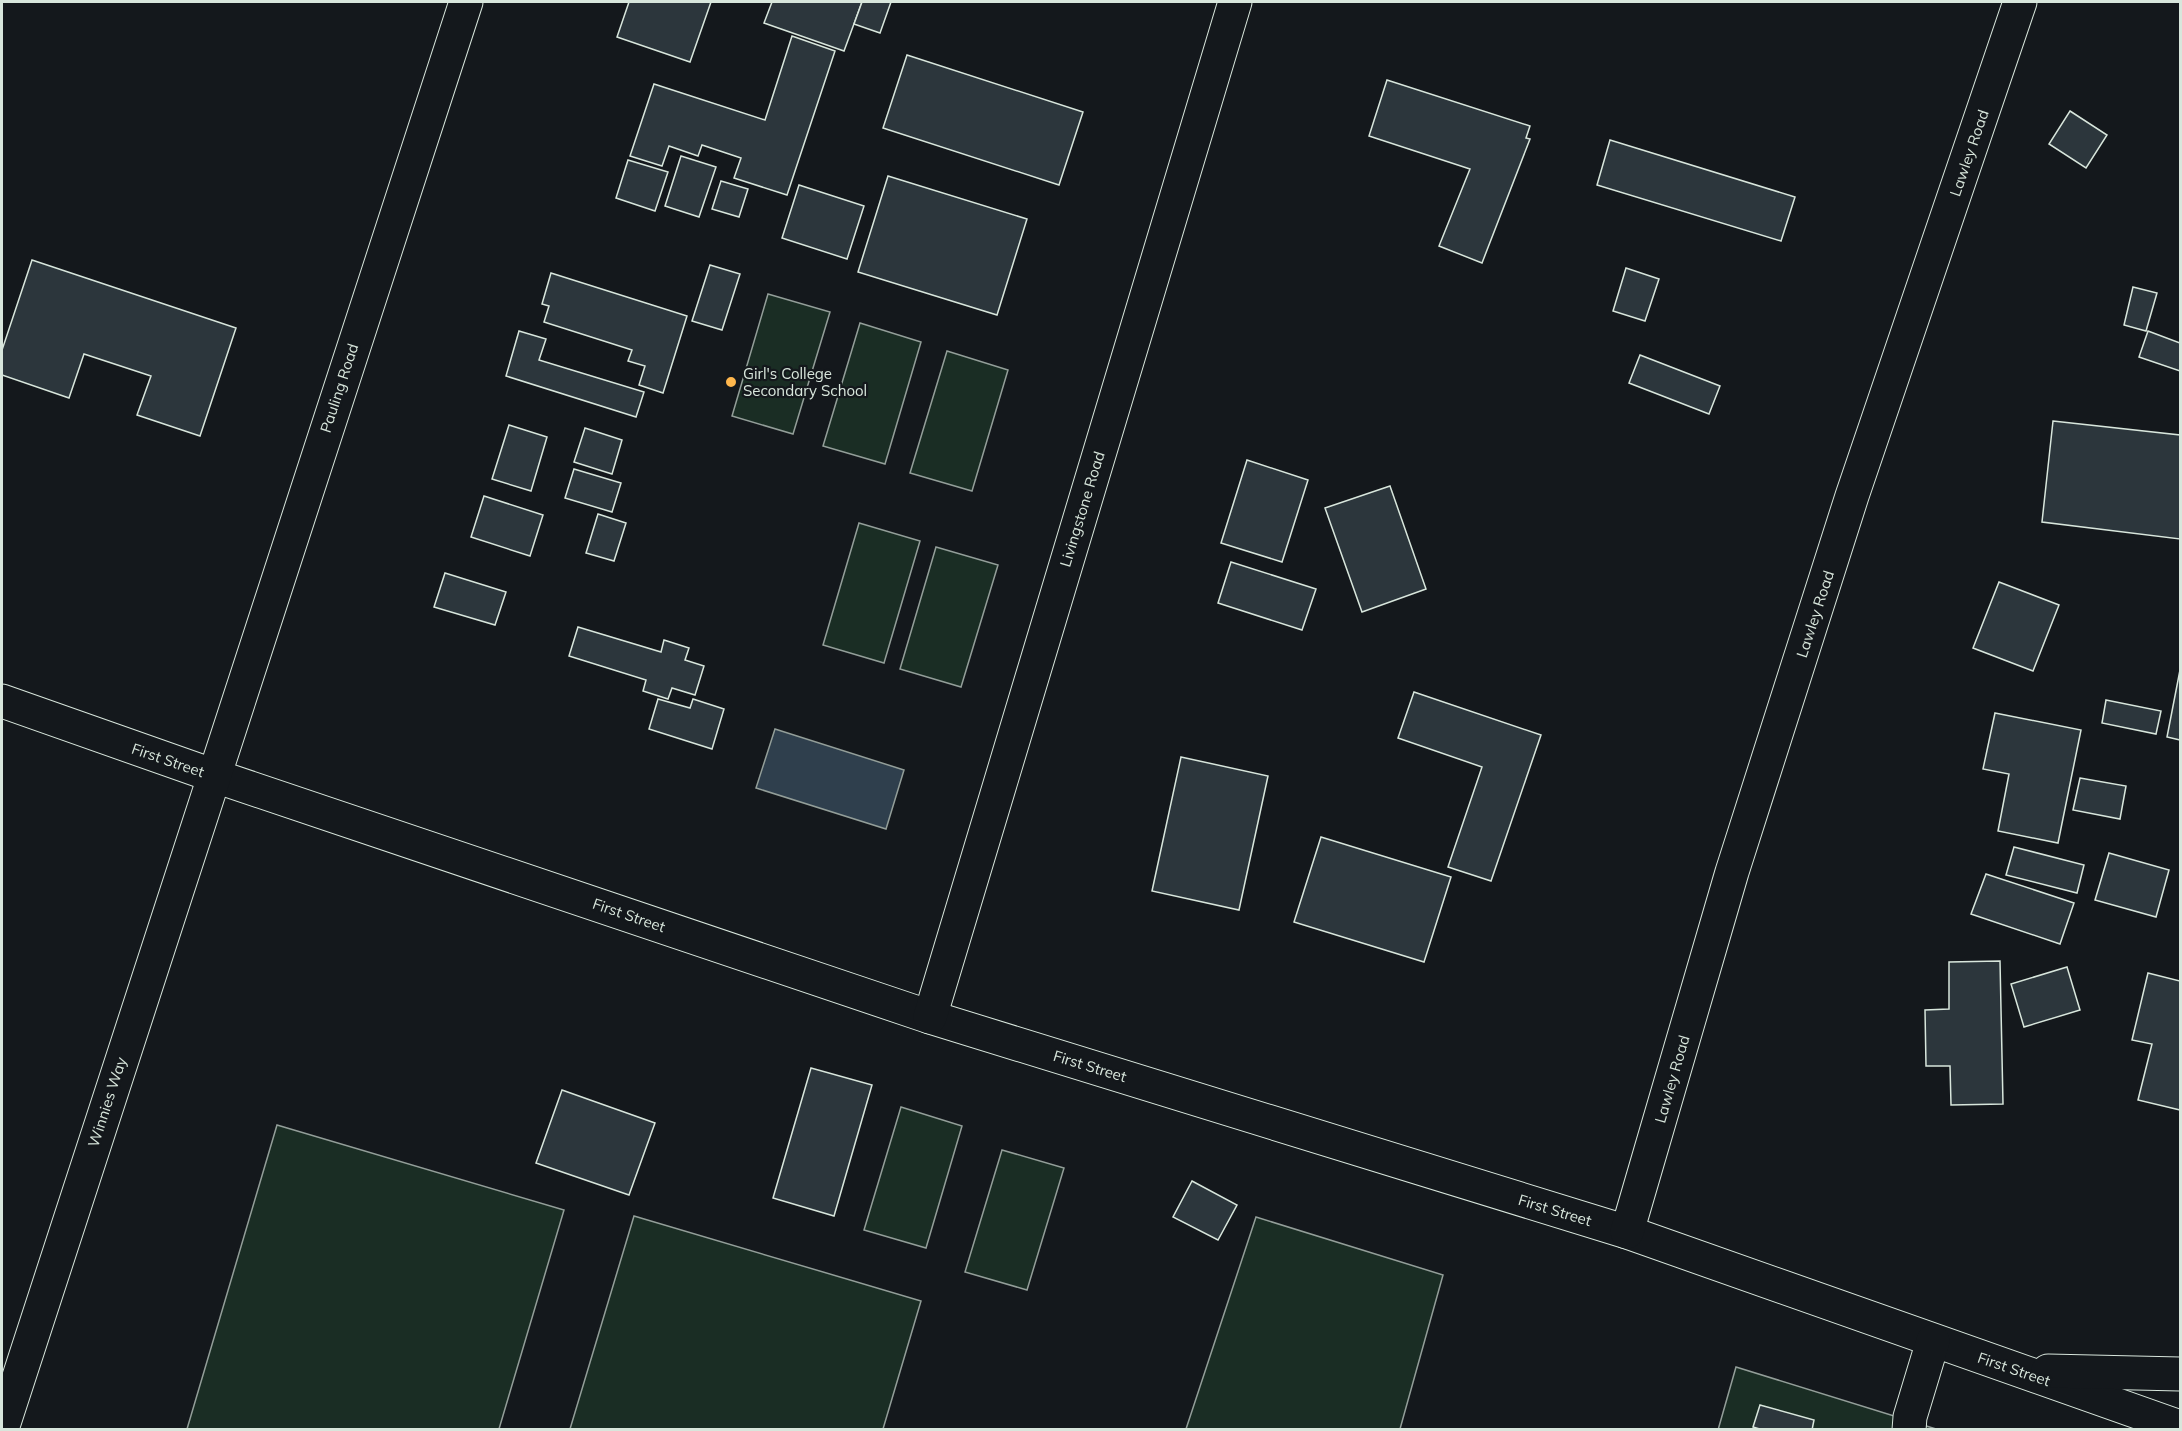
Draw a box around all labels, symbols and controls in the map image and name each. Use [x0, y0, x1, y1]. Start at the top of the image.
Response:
street label: Lawley Road [1945, 107, 1993, 199]
street label: Pauling Road [316, 341, 362, 435]
place label: Girl's College Secondary School [743, 364, 867, 400]
marker: Girl's College Secondary School [724, 375, 738, 389]
street label: Livingstone Road [1055, 449, 1109, 569]
street label: Lawley Road [1792, 568, 1838, 660]
street label: First Street [129, 739, 207, 781]
street label: First Street [590, 894, 668, 936]
street label: Lawley Road [1650, 1033, 1694, 1125]
street label: First Street [1051, 1046, 1129, 1086]
street label: Winnies Way [83, 1055, 131, 1149]
street label: First Street [1516, 1190, 1594, 1230]
street label: First Street [1975, 1348, 2053, 1390]

